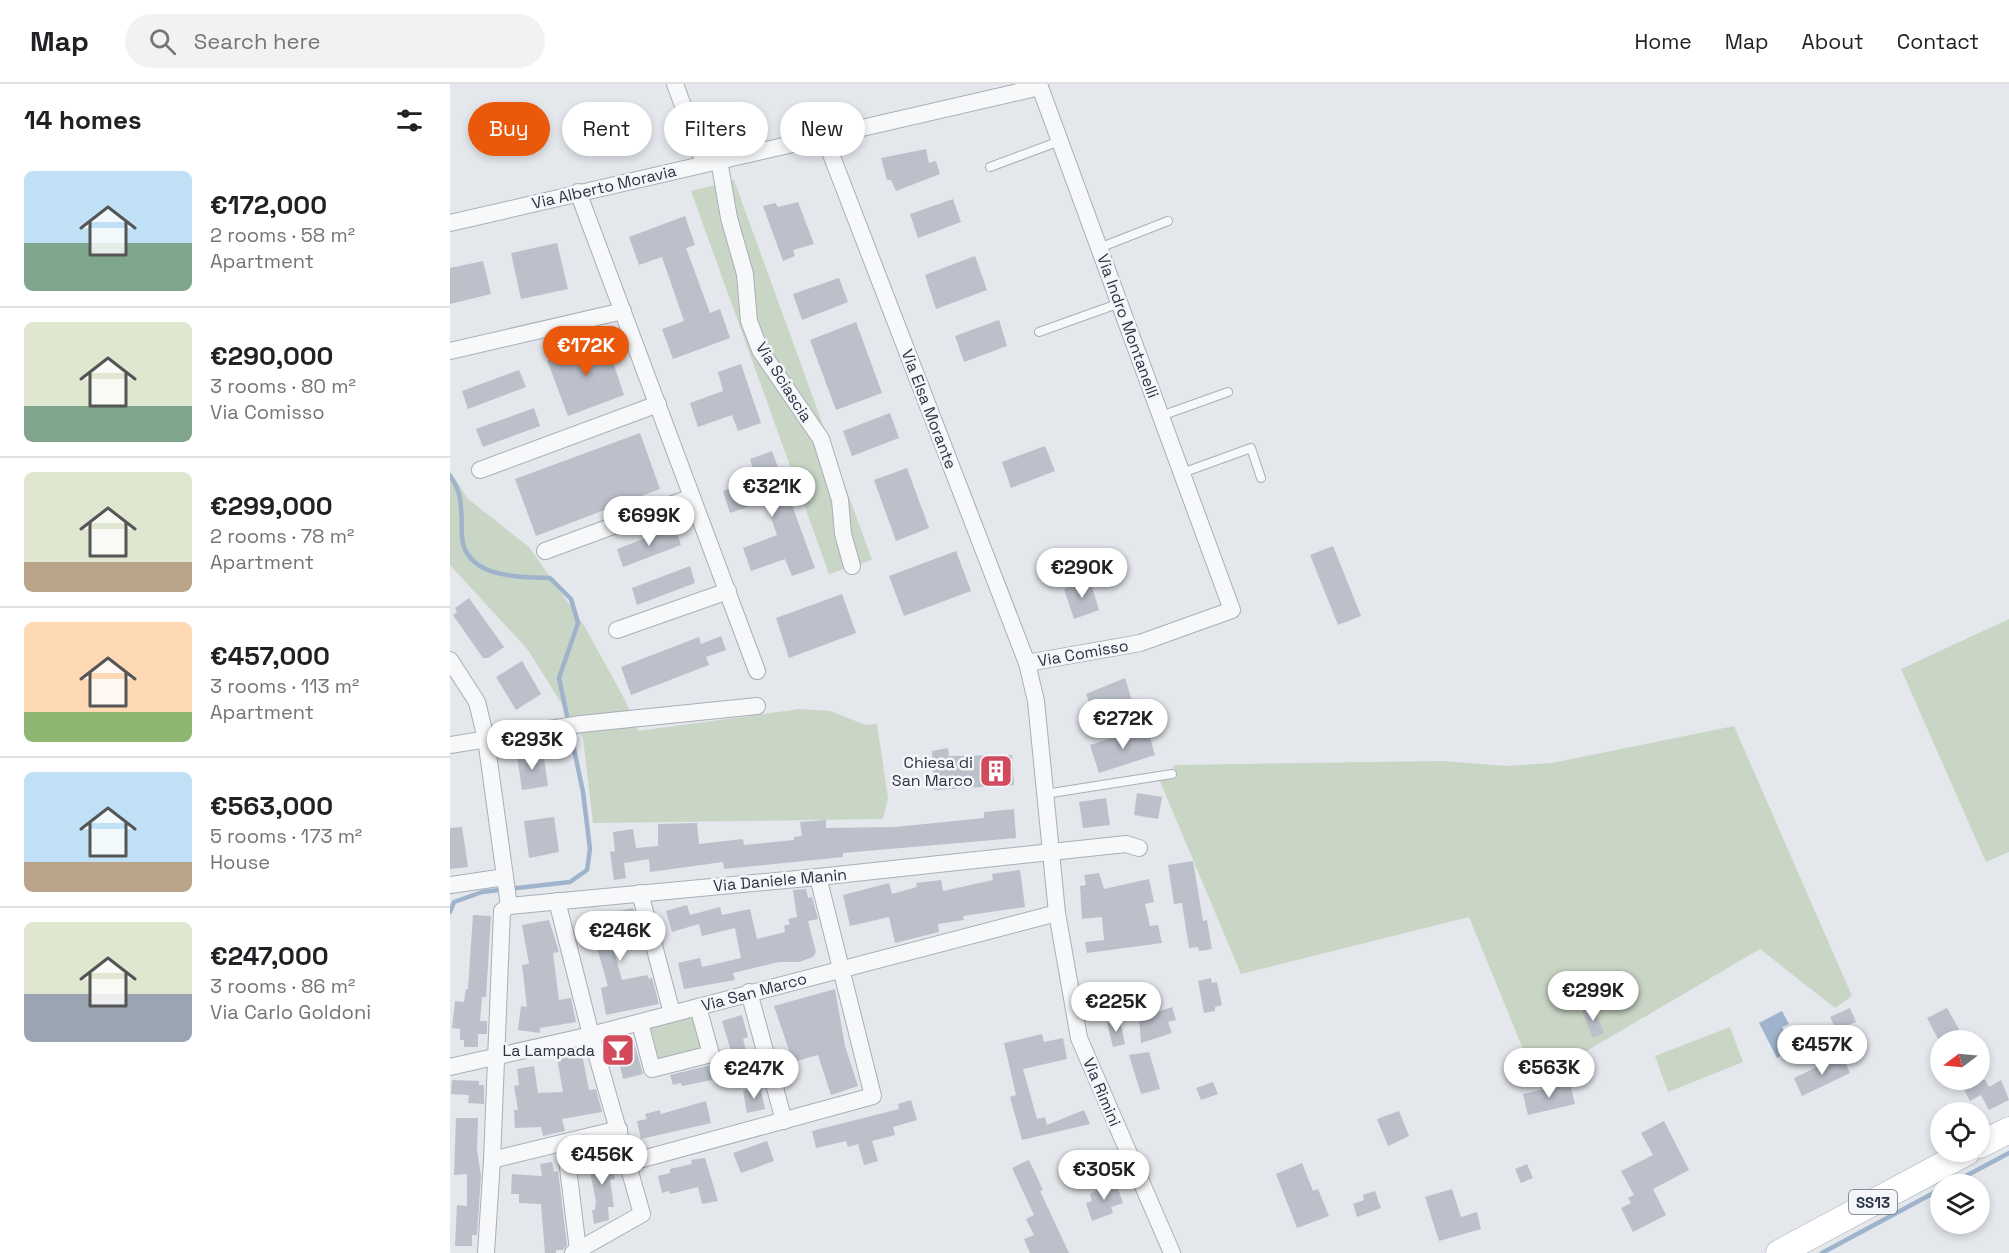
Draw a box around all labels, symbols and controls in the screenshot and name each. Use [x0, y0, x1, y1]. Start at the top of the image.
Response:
search box [125, 14, 545, 68]
text: Map [30, 23, 89, 59]
icon: search [146, 25, 179, 58]
text: Search here [194, 27, 321, 55]
text: Home [1634, 28, 1692, 55]
text: Map [1725, 28, 1769, 55]
text: About [1802, 28, 1864, 55]
text: Contact [1897, 28, 1979, 55]
chip: Buy [468, 102, 550, 156]
chip: Rent [562, 102, 652, 156]
chip: Filters [664, 102, 768, 156]
chip: New [780, 102, 865, 156]
text: 14 homes [24, 103, 142, 137]
icon: filters [393, 104, 426, 137]
street label: Via Alberto Moravia [530, 160, 678, 214]
text: €172,000 [210, 188, 327, 222]
icon: home [72, 195, 144, 267]
text: 2 rooms · 58 m² [210, 222, 355, 248]
text: Apartment [210, 248, 314, 274]
street label: Via Indro Montanelli [1092, 251, 1164, 401]
pin: €172K [544, 326, 628, 377]
text: €172K [557, 332, 615, 358]
street label: Via Sciascia [751, 338, 817, 426]
text: €290,000 [210, 339, 333, 373]
icon: home [72, 346, 144, 418]
street label: Via Elsa Morante [897, 346, 961, 472]
text: 3 rooms · 80 m² [210, 373, 356, 399]
text: Via Comisso [210, 399, 325, 425]
pin: €321K [730, 467, 814, 518]
text: €321K [742, 473, 802, 499]
text: €299,000 [210, 489, 333, 523]
icon: home [72, 496, 144, 568]
pin: €699K [607, 496, 691, 547]
text: €699K [617, 502, 681, 528]
text: 2 rooms · 78 m² [210, 523, 354, 549]
pin: €290K [1040, 548, 1124, 599]
text: Apartment [210, 549, 314, 575]
text: €290K [1050, 554, 1114, 580]
street label: Via Comisso [1036, 635, 1130, 671]
text: €457,000 [210, 639, 330, 673]
icon: home [72, 646, 144, 718]
text: 3 rooms · 113 m² [210, 673, 359, 699]
text: Apartment [210, 699, 314, 725]
pin: €272K [1081, 699, 1165, 750]
text: €272K [1093, 705, 1153, 731]
pin: €293K [490, 720, 574, 771]
text: €293K [501, 726, 563, 752]
place label: Chiesa di San Marco [892, 752, 973, 791]
building icon: Chiesa di San Marco [978, 753, 1014, 789]
text: €563,000 [210, 789, 333, 823]
icon: home [72, 796, 144, 868]
text: 5 rooms · 173 m² [210, 823, 362, 849]
text: House [210, 849, 270, 875]
street label: Via Daniele Manin [712, 864, 848, 896]
pin: €246K [578, 911, 662, 962]
text: €246K [589, 917, 651, 943]
text: €247,000 [210, 939, 329, 973]
icon: home [72, 946, 144, 1018]
street label: Via San Marco [699, 968, 809, 1016]
pin: €299K [1551, 971, 1635, 1022]
text: 3 rooms · 86 m² [210, 973, 355, 999]
text: €299K [1562, 977, 1624, 1003]
pin: €225K [1074, 982, 1158, 1033]
text: €225K [1085, 988, 1147, 1014]
text: Via Carlo Goldoni [210, 999, 371, 1025]
pin: €457K [1780, 1025, 1864, 1076]
north arrow [1930, 1030, 1990, 1090]
map controls [1930, 1030, 1990, 1234]
text: €457K [1791, 1031, 1853, 1057]
bar icon: La Lampada [600, 1032, 636, 1068]
place label: La Lampada [502, 1040, 595, 1061]
pin: €563K [1507, 1048, 1591, 1099]
pin: €247K [712, 1049, 796, 1100]
text: €563K [1518, 1054, 1580, 1080]
text: €247K [724, 1055, 784, 1081]
street label: Via Rimini [1078, 1055, 1126, 1129]
button: locate [1930, 1102, 1990, 1162]
pin: €456K [560, 1135, 644, 1186]
text: €456K [570, 1141, 634, 1167]
pin: €305K [1062, 1150, 1146, 1201]
text: €305K [1072, 1156, 1136, 1182]
button: layers [1930, 1174, 1990, 1234]
road number: SS13 [1849, 1190, 1897, 1214]

